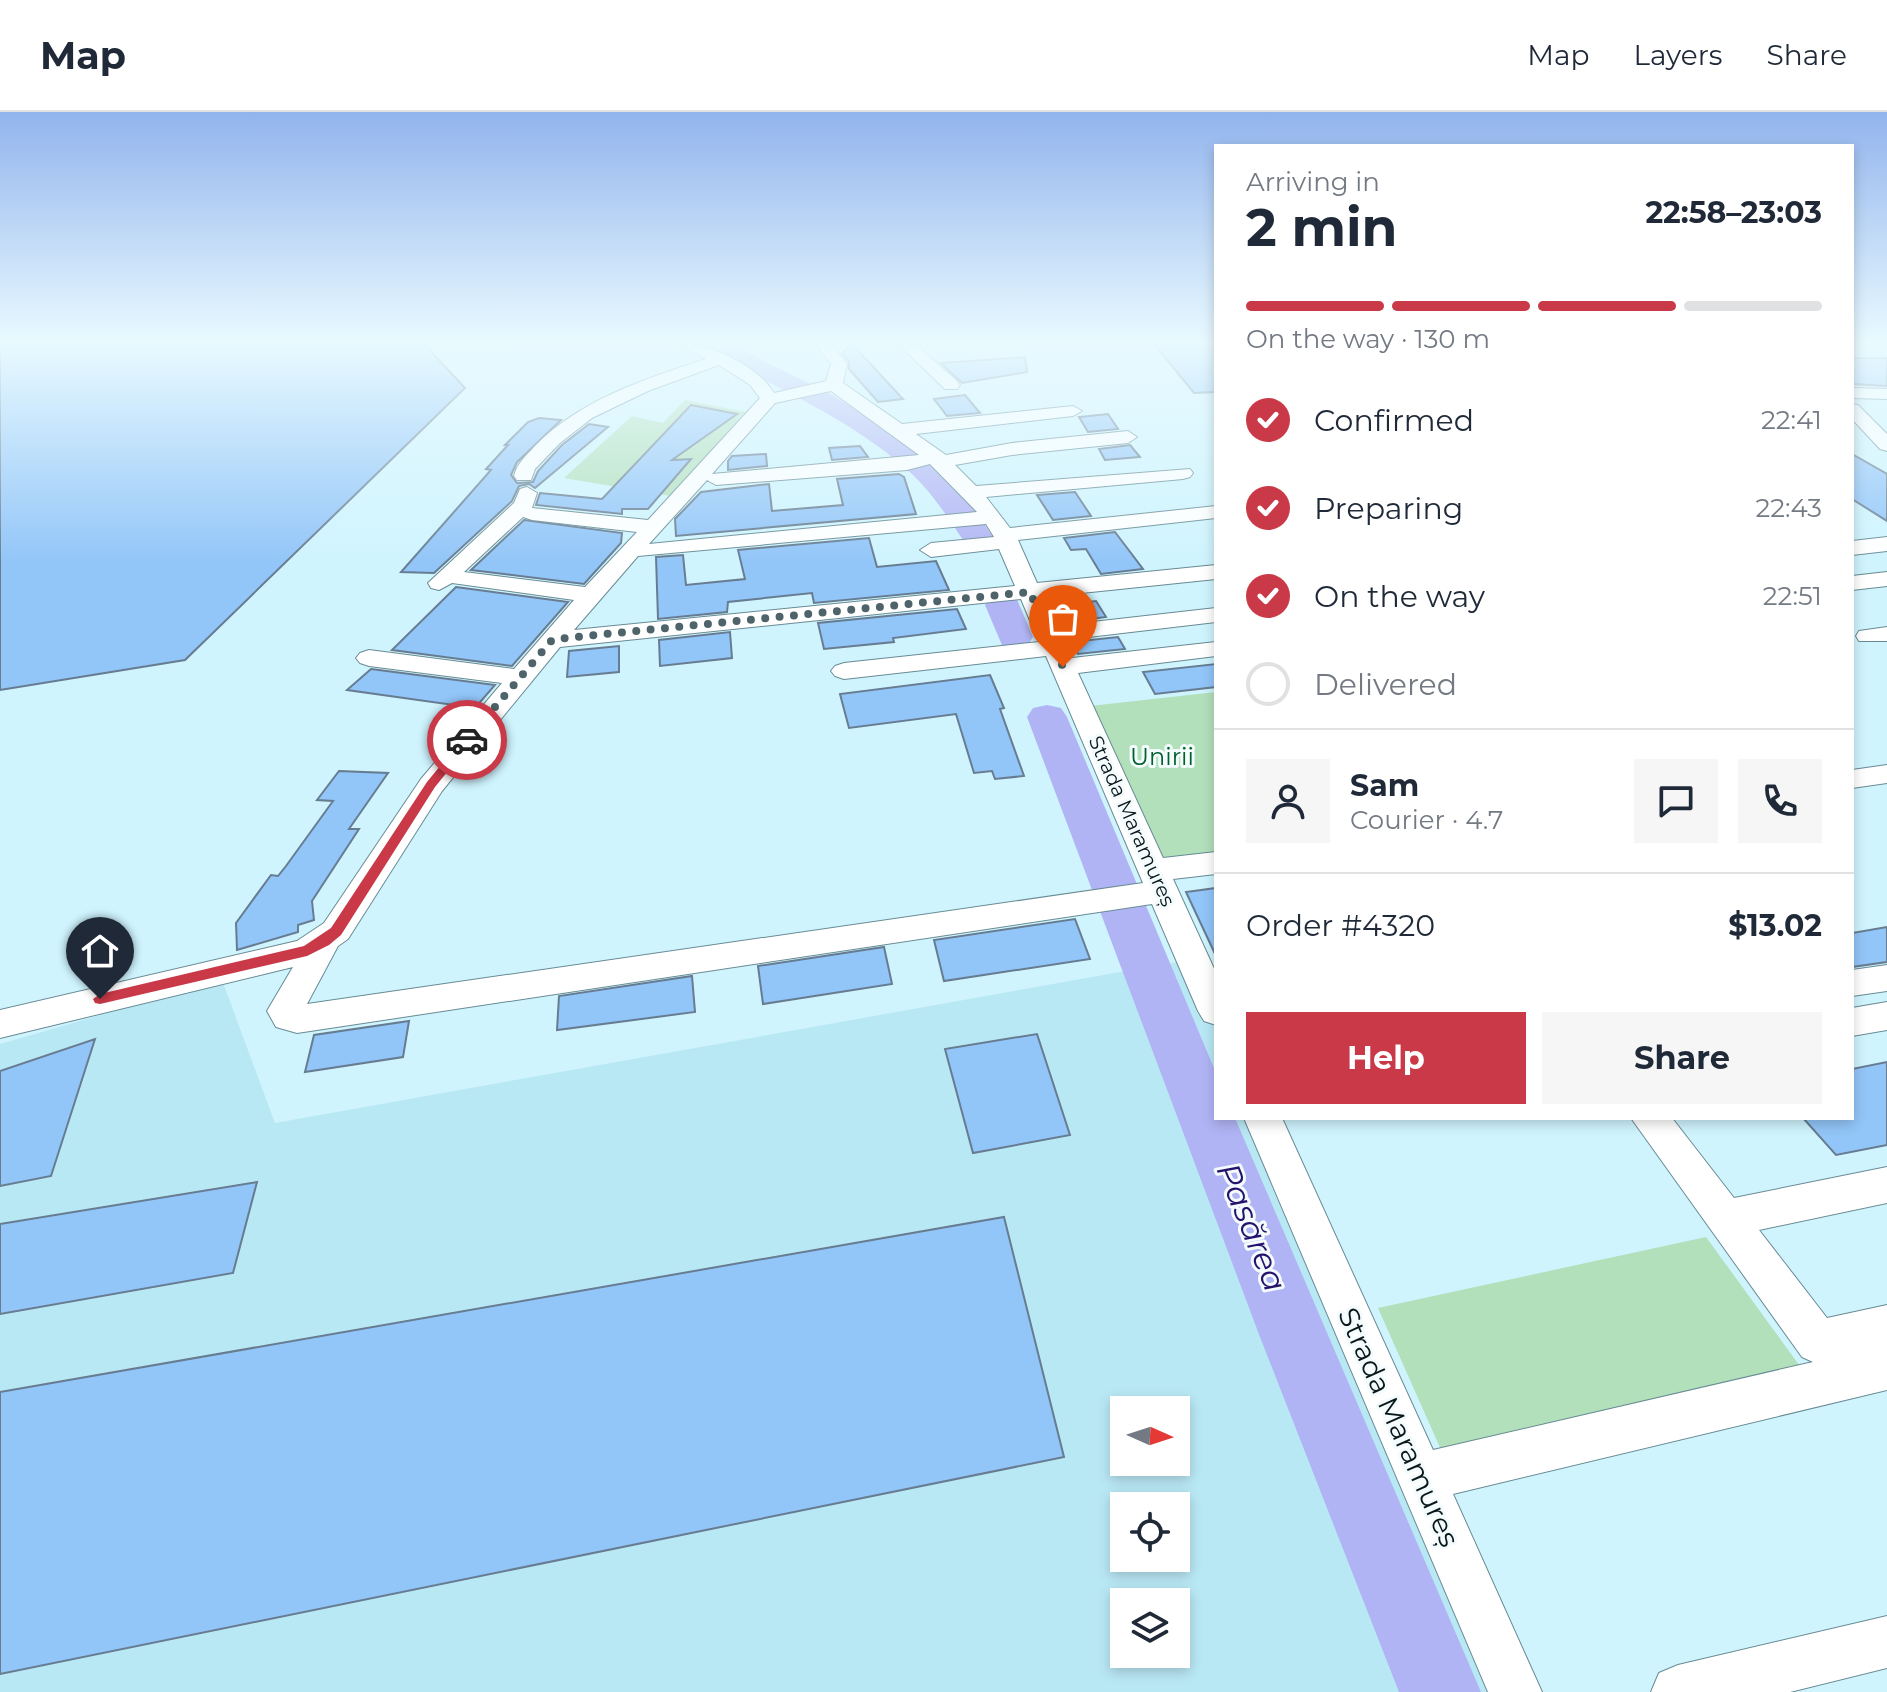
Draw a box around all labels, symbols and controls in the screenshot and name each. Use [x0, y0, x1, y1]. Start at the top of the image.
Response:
text: Map [40, 32, 126, 79]
text: Map [1527, 38, 1590, 72]
text: Layers [1634, 38, 1723, 72]
text: Share [1767, 38, 1847, 72]
text: Arriving in [1246, 166, 1380, 198]
text: 22:58–23:03 [1645, 194, 1822, 231]
text: 2 min [1246, 196, 1398, 259]
text: On the way · 130 m [1246, 323, 1490, 355]
icon: check [1246, 398, 1290, 442]
text: Confirmed [1314, 402, 1474, 439]
text: 22:41 [1761, 404, 1822, 436]
icon: check [1246, 486, 1290, 530]
text: Preparing [1314, 490, 1463, 527]
text: 22:43 [1755, 492, 1822, 524]
icon: check [1246, 574, 1290, 618]
text: On the way [1314, 578, 1485, 615]
text: 22:51 [1763, 580, 1822, 612]
pin [1029, 585, 1097, 667]
icon: bag [1041, 597, 1085, 641]
text: Delivered [1314, 666, 1457, 703]
courier [427, 700, 507, 780]
icon: car [445, 718, 489, 762]
street label: Strada Maramureș [1083, 732, 1181, 911]
park label: Unirii [1130, 742, 1194, 771]
button: person [1246, 759, 1330, 843]
button: chat [1634, 759, 1718, 843]
button: phone [1738, 759, 1822, 843]
text: Sam [1350, 767, 1419, 804]
text: Courier · 4.7 [1350, 804, 1503, 836]
text: Order #4320 [1246, 907, 1435, 944]
text: $13.02 [1728, 907, 1822, 944]
pin [66, 917, 134, 999]
icon: home [78, 929, 122, 973]
button: Help [1246, 1012, 1526, 1104]
button: Share [1542, 1012, 1822, 1104]
water label: Pasărea [1209, 1157, 1295, 1297]
street label: Strada Maramureș [1331, 1302, 1467, 1552]
north arrow [1110, 1396, 1190, 1476]
map controls [1110, 1396, 1190, 1668]
button: locate [1110, 1492, 1190, 1572]
button: layers [1110, 1588, 1190, 1668]

